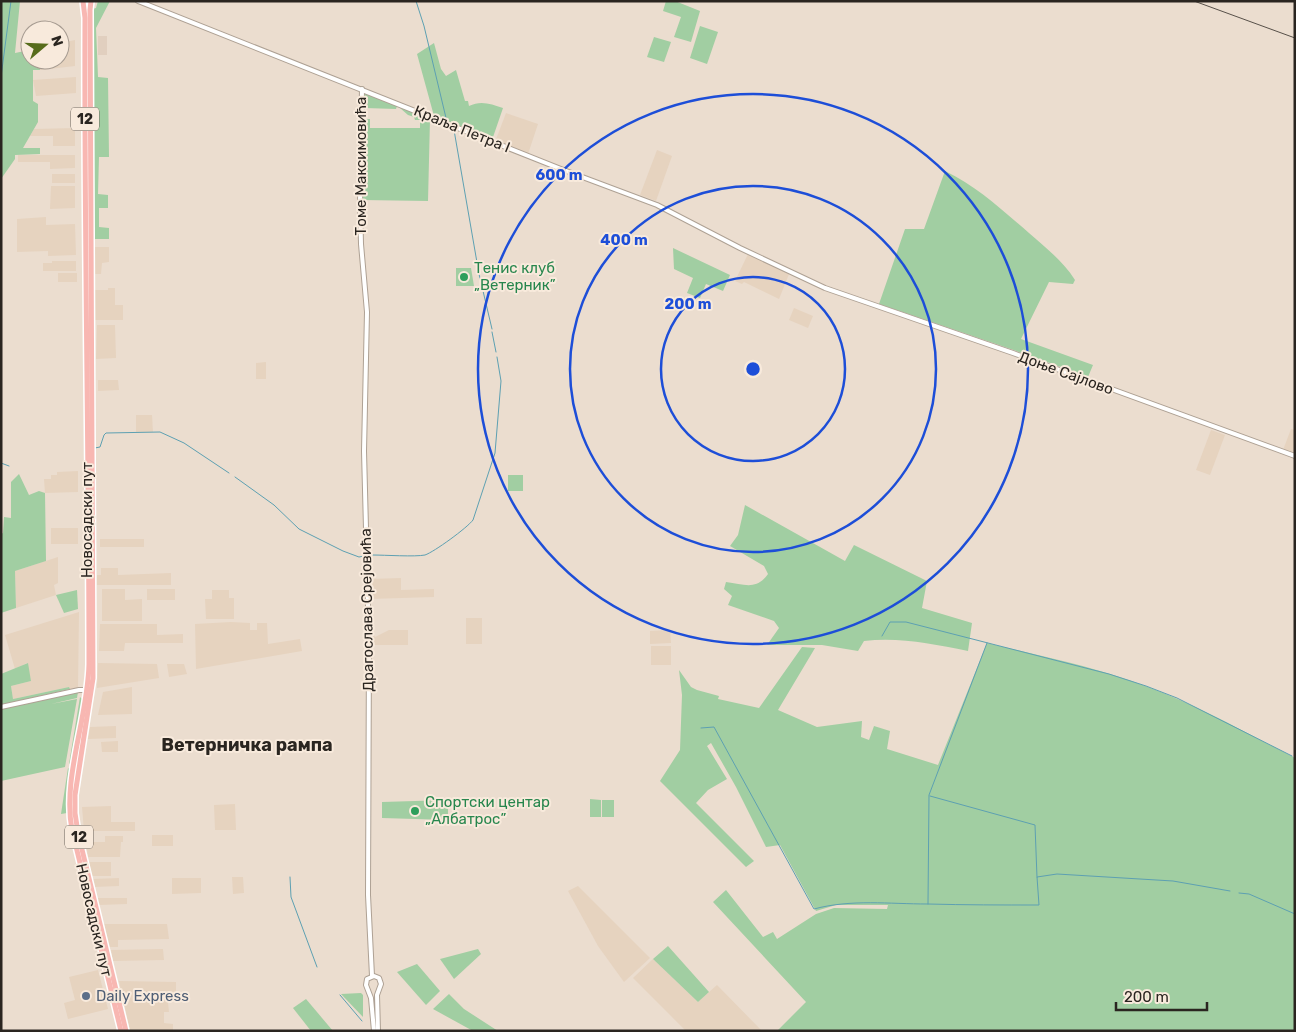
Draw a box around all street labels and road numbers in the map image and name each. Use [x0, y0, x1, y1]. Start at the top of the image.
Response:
street label: Томе Максимовића [352, 97, 370, 235]
street label: Краља Петра I [411, 101, 513, 157]
road number: 12 [71, 108, 99, 130]
street label: Доње Сајлово [1016, 348, 1116, 398]
street label: Новосадски пут [78, 462, 96, 578]
street label: Драгослава Срејовића [357, 528, 377, 692]
road number: 12 [65, 826, 93, 849]
street label: Новосадски пут [72, 862, 116, 979]

